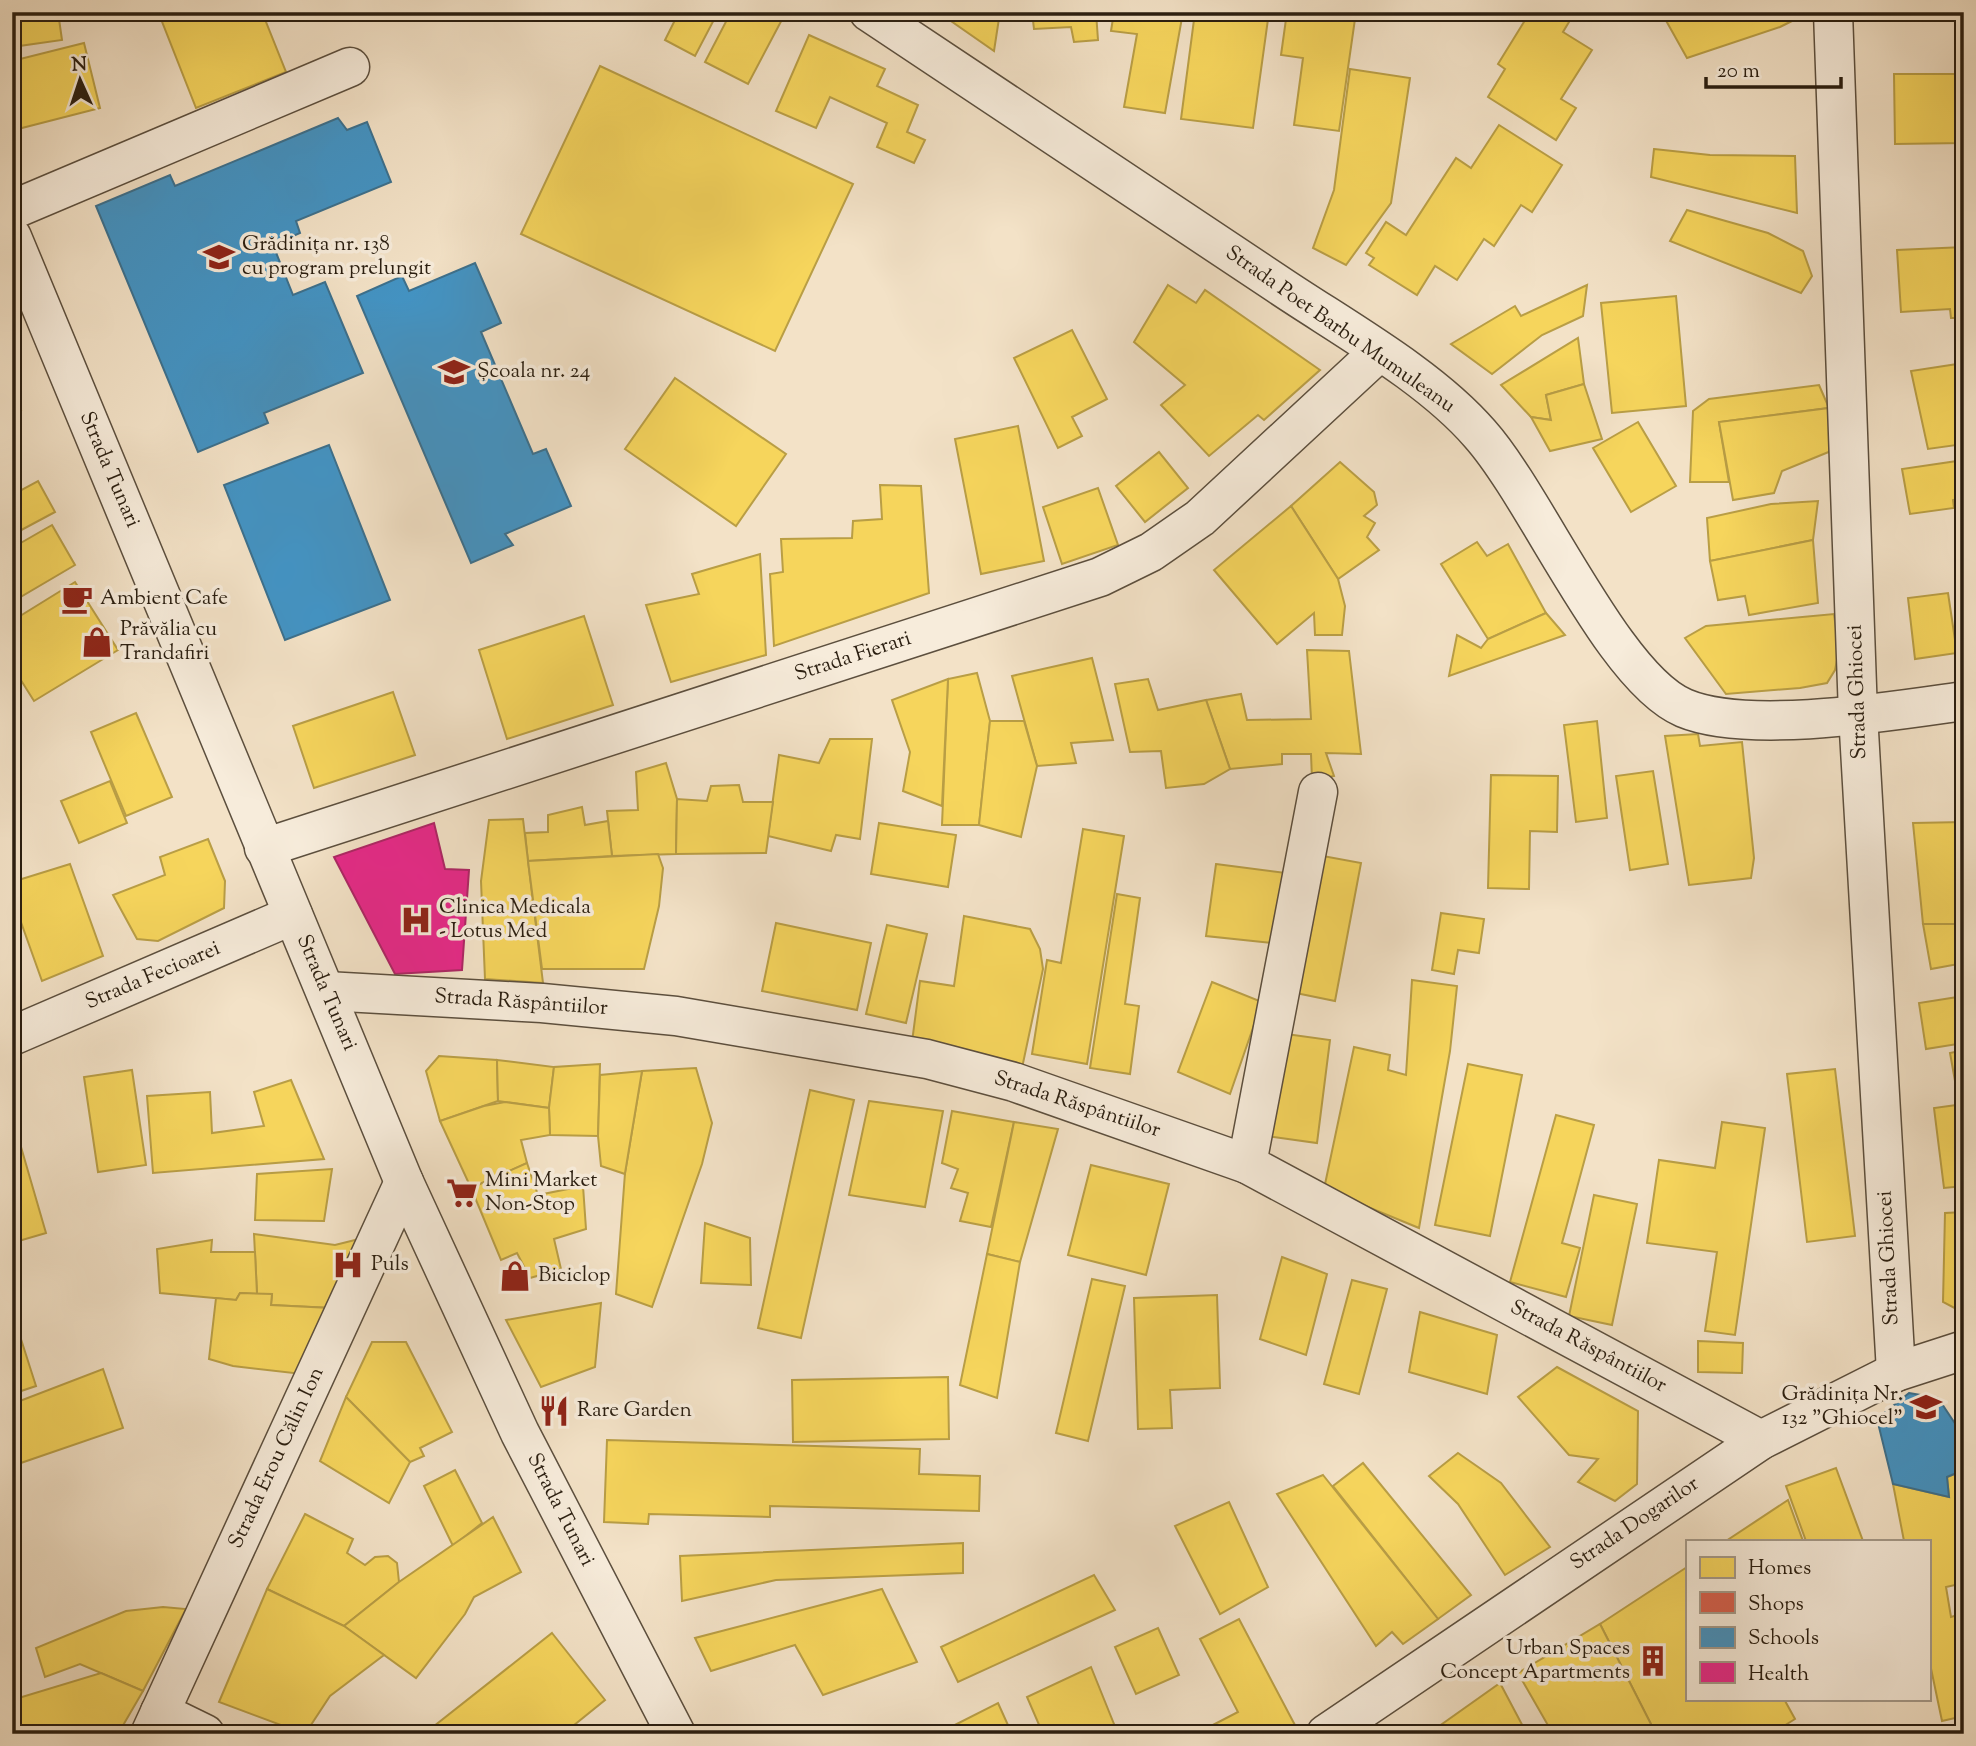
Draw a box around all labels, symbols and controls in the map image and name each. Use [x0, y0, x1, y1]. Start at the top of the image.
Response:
north arrow [46, 46, 116, 116]
scale bar [1706, 46, 1841, 90]
text: N [71, 52, 88, 79]
text: 20 m [1717, 57, 1760, 87]
place label: Grădinița nr. 138 cu program prelungit [242, 230, 431, 284]
street label: Strada Poet Barbu Mumuleanu [1219, 239, 1461, 421]
school or university icon: Grădinița nr. 138 cu program prelungit [202, 240, 236, 274]
school or university icon: Școala nr. 24 [437, 355, 471, 389]
place label: Școala nr. 24 [477, 357, 590, 387]
street label: Strada Tunari [71, 407, 147, 533]
cafe icon: Ambient Cafe [60, 582, 94, 616]
place label: Ambient Cafe [100, 584, 228, 614]
place label: Prăvălia cu Trandafiri [120, 615, 217, 669]
street label: Strada Fierari [791, 624, 915, 690]
street label: Strada Ghiocei [1841, 624, 1875, 760]
shop icon: Prăvălia cu Trandafiri [80, 625, 114, 659]
place label: Clinica Medicala - Lotus Med [439, 893, 591, 947]
hospital icon: Clinica Medicala - Lotus Med [399, 903, 433, 937]
street label: Strada Tunari [288, 930, 364, 1056]
street label: Strada Fecioarei [81, 934, 225, 1018]
street label: Strada Răspântiilor [433, 982, 609, 1024]
street label: Strada Răspântiilor [990, 1064, 1164, 1146]
place label: Mini Market Non-Stop [485, 1166, 597, 1220]
supermarket icon: Mini Market Non-Stop [445, 1176, 479, 1210]
street label: Strada Ghiocei [1870, 1190, 1908, 1326]
hospital icon: Puls [331, 1248, 365, 1282]
place label: Puls [371, 1250, 409, 1280]
shop icon: Biciclop [498, 1259, 532, 1293]
place label: Biciclop [538, 1261, 610, 1291]
street label: Strada Răspântiilor [1504, 1293, 1672, 1401]
street label: Strada Erou Călin Ion [222, 1362, 332, 1554]
place label: Grădinița Nr. 132 "Ghiocel" [1781, 1380, 1903, 1434]
school or university icon: Grădinița Nr. 132 "Ghiocel" [1909, 1390, 1943, 1424]
restaurant icon: Rare Garden [537, 1394, 571, 1428]
place label: Rare Garden [577, 1396, 692, 1426]
street label: Strada Tunari [519, 1448, 601, 1572]
street label: Strada Dogarilor [1565, 1470, 1705, 1578]
legend [1686, 1540, 1930, 1700]
text: Homes [1748, 1554, 1811, 1584]
text: Shops [1748, 1590, 1804, 1620]
text: Schools [1748, 1624, 1819, 1654]
place label: Urban Spaces Concept Apartments [1440, 1634, 1630, 1688]
building icon: Urban Spaces Concept Apartments [1636, 1644, 1670, 1678]
text: Health [1748, 1660, 1809, 1690]

